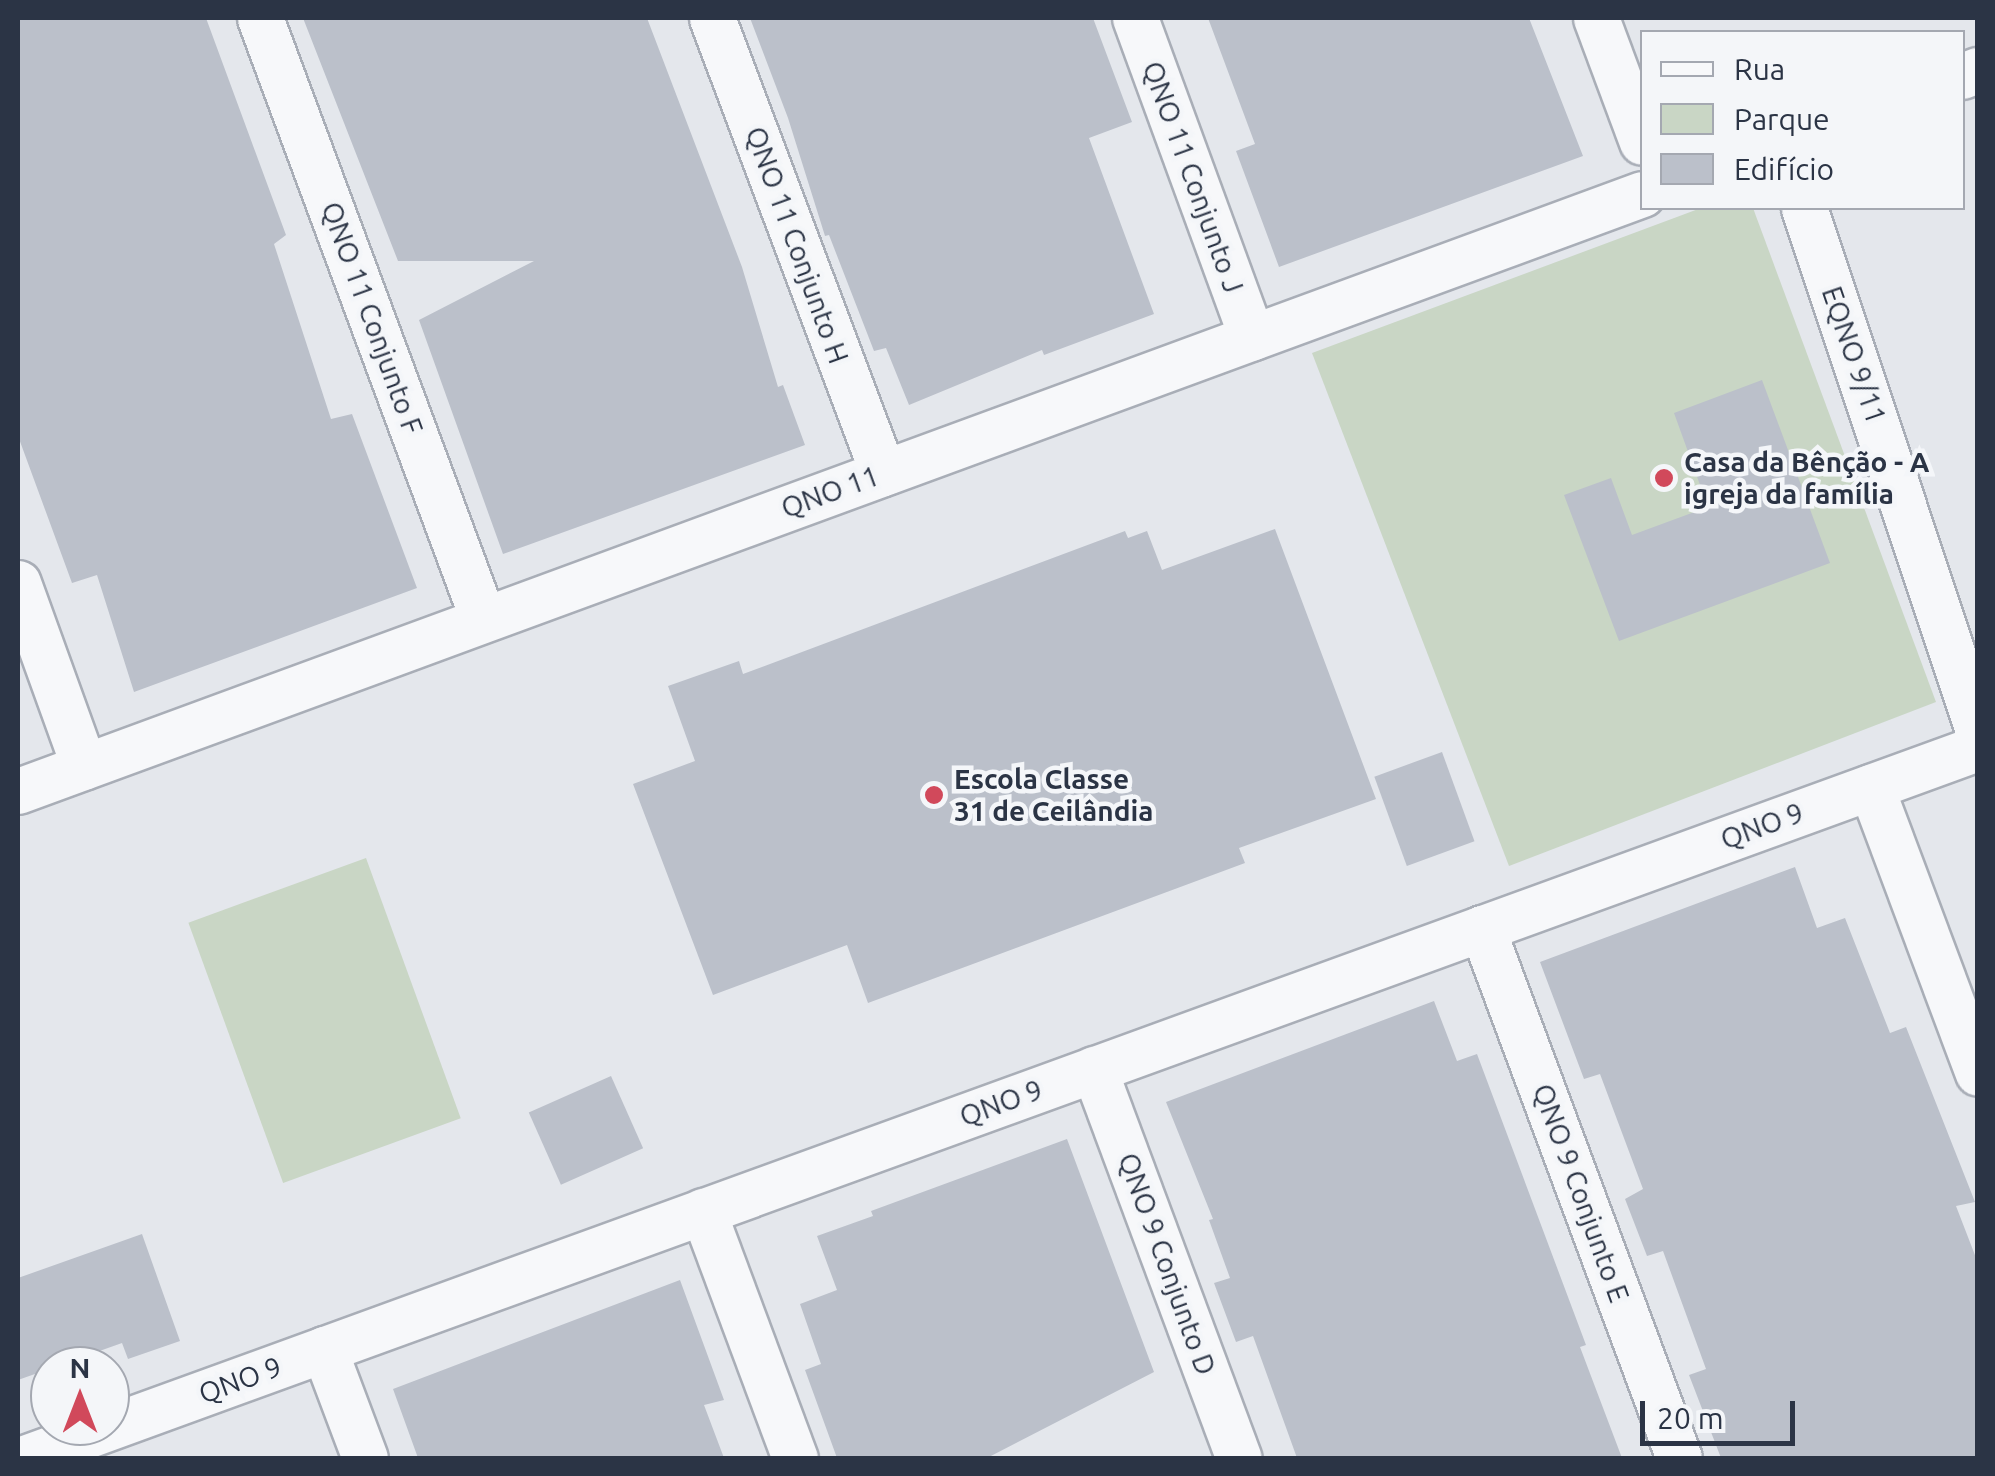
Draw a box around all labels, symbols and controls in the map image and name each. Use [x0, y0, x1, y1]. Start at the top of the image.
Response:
legend [1640, 30, 1965, 210]
text: Rua [1734, 52, 1785, 86]
street label: QNO 11 Conjunto J [1136, 57, 1250, 297]
text: Parque [1734, 102, 1830, 136]
street label: QNO 11 Conjunto H [739, 122, 855, 368]
text: Edifício [1734, 152, 1834, 186]
street label: QNO 11 Conjunto F [314, 197, 430, 439]
street label: EQNO 9/11 [1815, 282, 1893, 428]
place label: Casa da Bênção - A igreja da família [1684, 445, 1929, 511]
street label: QNO 11 [777, 459, 883, 525]
marker: Casa da Bênção - A igreja da família [1653, 467, 1675, 489]
place label: Escola Classe 31 de Ceilândia [954, 762, 1153, 828]
marker: Escola Classe 31 de Ceilândia [923, 784, 945, 806]
street label: QNO 9 [1716, 796, 1808, 856]
street label: QNO 9 [955, 1073, 1047, 1133]
street label: QNO 9 Conjunto E [1526, 1079, 1636, 1307]
street label: QNO 9 Conjunto D [1111, 1148, 1223, 1380]
north arrow [30, 1346, 130, 1446]
street label: QNO 9 [194, 1350, 286, 1410]
text: N [70, 1352, 90, 1383]
scale bar [1645, 1381, 1800, 1443]
text: 20 m [1657, 1401, 1724, 1435]

